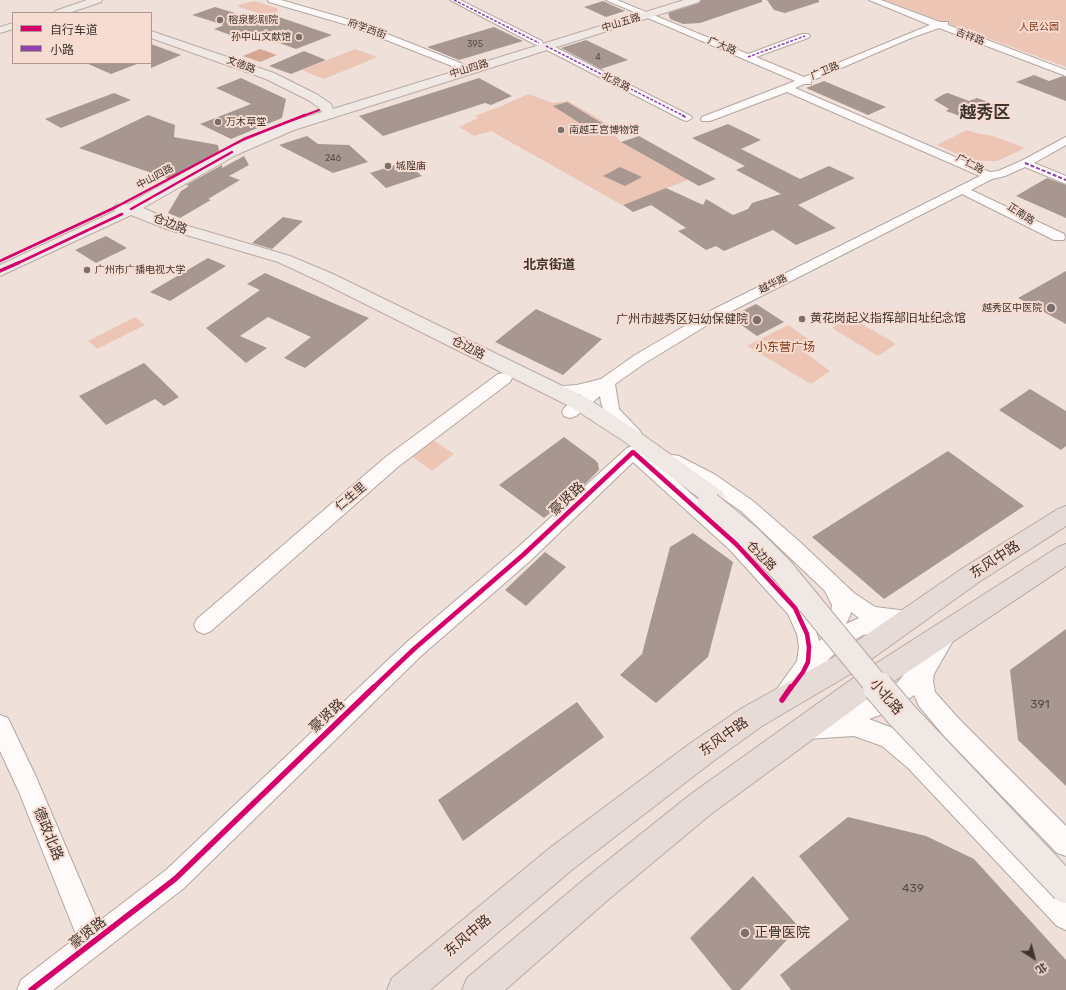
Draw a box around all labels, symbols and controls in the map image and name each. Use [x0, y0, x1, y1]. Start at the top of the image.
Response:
street label: 中山五路 [600, 11, 642, 35]
legend [12, 12, 152, 64]
place label: 榕泉影剧院 [228, 14, 278, 26]
marker: 榕泉影剧院 [215, 15, 225, 25]
street label: 府学西街 [346, 17, 388, 41]
park label: 人民公园 [1019, 21, 1059, 33]
text: 自行车道 [50, 23, 98, 37]
street label: 吉祥路 [954, 26, 986, 48]
place label: 孙中山文献馆 [231, 31, 291, 43]
marker: 孙中山文献馆 [294, 32, 304, 42]
street label: 广大路 [706, 35, 738, 57]
house number: 395 [467, 39, 483, 49]
text: 小路 [50, 43, 74, 57]
house number: 4 [595, 52, 601, 62]
street label: 文德路 [225, 54, 257, 76]
street label: 中山四路 [448, 57, 490, 81]
street label: 广卫路 [809, 60, 841, 82]
street label: 北京路 [600, 70, 632, 94]
district label: 越秀区 [960, 103, 1010, 123]
place label: 万木草堂 [226, 116, 266, 128]
marker: 万木草堂 [213, 117, 223, 127]
place label: 南越王宫博物馆 [569, 124, 639, 136]
marker: 南越王宫博物馆 [556, 125, 566, 135]
street label: 广仁路 [954, 152, 986, 176]
house number: 246 [325, 153, 341, 163]
place label: 城隍庙 [396, 160, 426, 172]
marker: 城隍庙 [383, 161, 393, 171]
street label: 中山四路 [135, 162, 175, 192]
street label: 正南路 [1005, 201, 1037, 227]
street label: 仓边路 [151, 211, 189, 237]
district label: 北京街道 [523, 257, 575, 273]
place label: 广州市广播电视大学 [95, 264, 185, 276]
marker: 广州市广播电视大学 [82, 265, 92, 275]
street label: 越华路 [757, 272, 789, 296]
place label: 越秀区中医院 [982, 302, 1042, 314]
marker: 越秀区中医院 [1045, 302, 1057, 314]
place label: 黄花岗起义指挥部旧址纪念馆 [810, 312, 966, 326]
place label: 广州市越秀区妇幼保健院 [616, 313, 748, 327]
marker: 广州市越秀区妇幼保健院 [751, 314, 763, 326]
marker: 黄花岗起义指挥部旧址纪念馆 [797, 314, 807, 324]
street label: 仓边路 [449, 333, 487, 363]
park label: 小东营广场 [755, 341, 815, 355]
street label: 豪贤路 [546, 479, 588, 519]
street label: 仁生里 [333, 480, 369, 514]
street label: 仓边路 [743, 538, 779, 574]
street label: 东风中路 [967, 538, 1023, 582]
street label: 小北路 [866, 676, 906, 718]
street label: 豪贤路 [306, 696, 348, 736]
house number: 391 [1030, 698, 1050, 712]
street label: 东风中路 [696, 714, 752, 760]
street label: 德政北路 [30, 805, 66, 863]
house number: 439 [902, 882, 924, 896]
street label: 东风中路 [441, 912, 495, 960]
street label: 豪贤路 [66, 913, 110, 953]
place label: 正骨医院 [754, 925, 810, 941]
marker: 正骨医院 [739, 927, 751, 939]
north arrow [1014, 938, 1054, 978]
text: 北 [1033, 960, 1050, 977]

